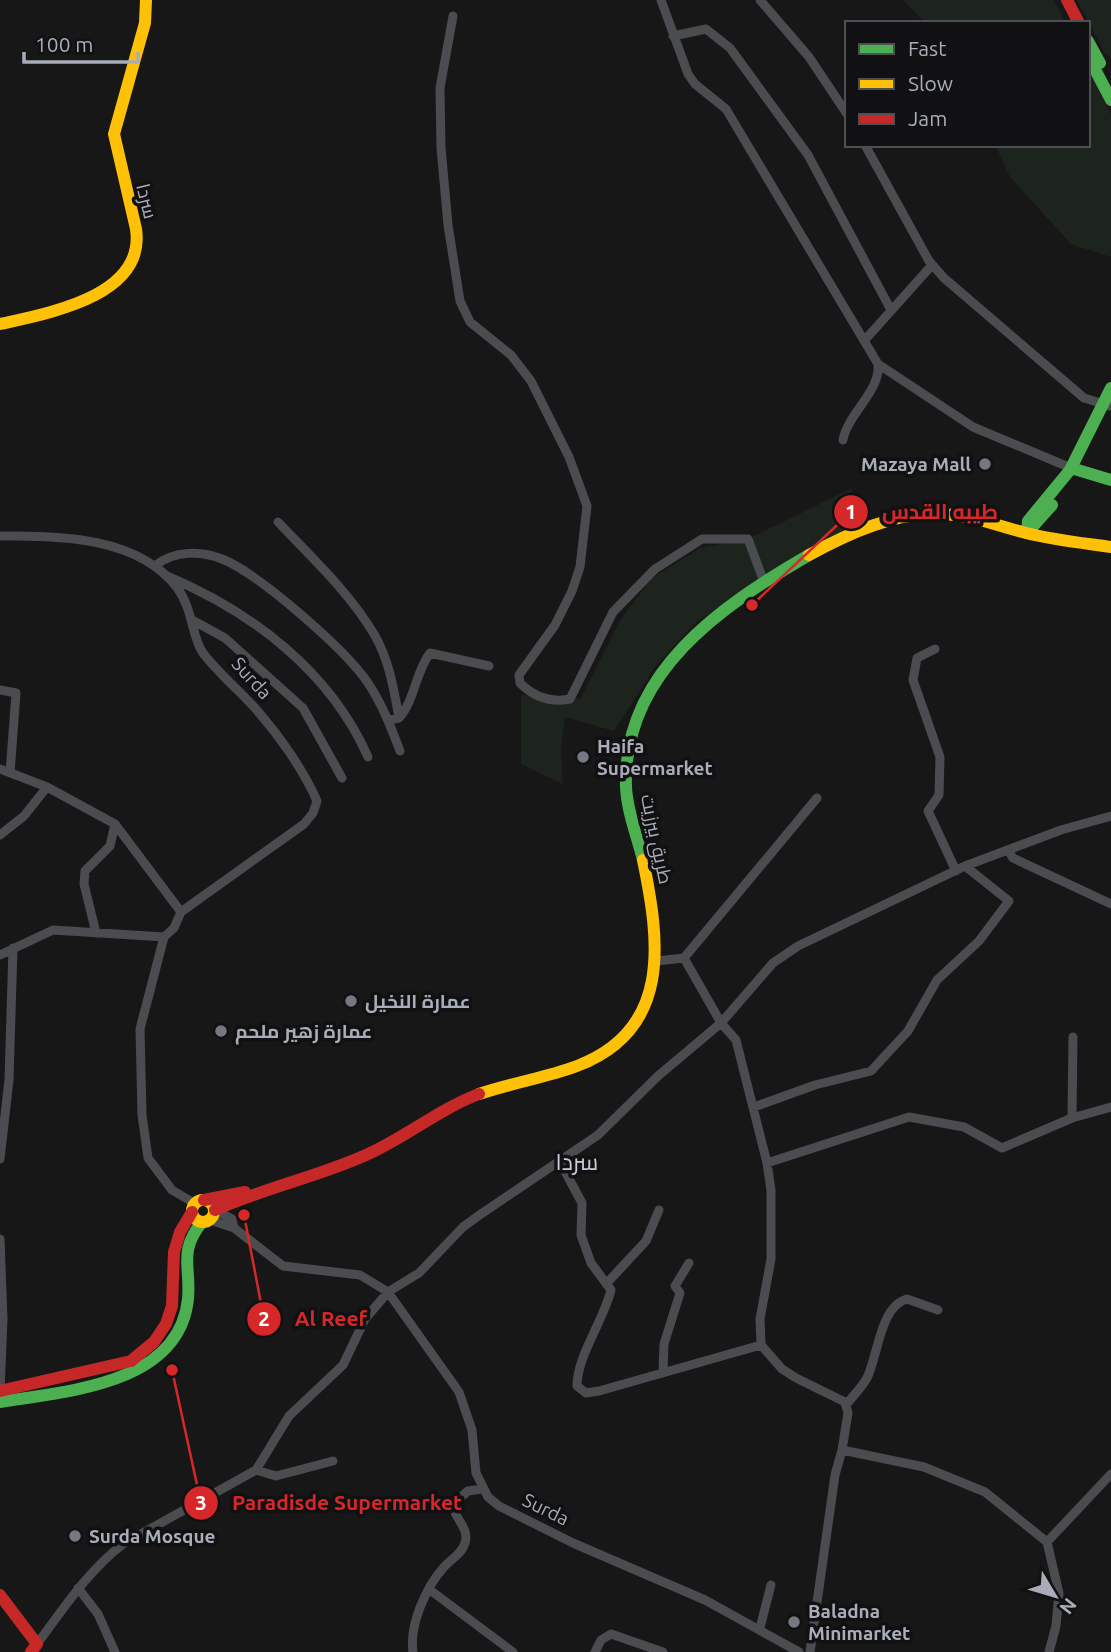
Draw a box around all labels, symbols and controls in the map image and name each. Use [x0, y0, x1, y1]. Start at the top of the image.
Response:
scale bar [24, 21, 138, 65]
legend [845, 21, 1090, 147]
text: 100 m [35, 32, 93, 56]
text: Fast [908, 36, 946, 60]
text: Slow [908, 71, 953, 95]
text: Jam [908, 106, 947, 130]
street label: سردا [131, 181, 162, 221]
place label: Mazaya Mall [861, 453, 971, 475]
marker: Mazaya Mall [977, 456, 993, 472]
callout: طيبه القدس [833, 491, 1013, 533]
text: 1 [845, 499, 857, 523]
text: طيبه القدس [882, 499, 998, 524]
street label: Surda [227, 652, 277, 704]
place label: Haifa Supermarket [597, 735, 713, 779]
marker: Haifa Supermarket [575, 749, 591, 765]
street label: طريق بيرزيت [635, 792, 677, 886]
place label: عمارة النخيل [365, 990, 470, 1013]
marker: عمارة النخيل [343, 993, 359, 1009]
place label: عمارة زهير ملحم [235, 1020, 372, 1045]
marker: عمارة زهير ملحم [213, 1023, 229, 1039]
district label: سردا [556, 1149, 598, 1175]
callout: Al Reef [246, 1298, 381, 1340]
text: 2 [258, 1306, 270, 1330]
text: Al Reef [295, 1306, 367, 1330]
callout: Paradisde Supermarket [183, 1482, 476, 1524]
street label: Surda [519, 1488, 573, 1530]
text: 3 [195, 1490, 207, 1514]
text: Paradisde Supermarket [232, 1490, 462, 1514]
place label: Surda Mosque [89, 1525, 216, 1547]
marker: Surda Mosque [67, 1528, 83, 1544]
north arrow [1020, 1561, 1090, 1631]
text: N [1055, 1594, 1081, 1619]
place label: Baladna Minimarket [808, 1600, 910, 1644]
marker: Baladna Minimarket [786, 1614, 802, 1630]

